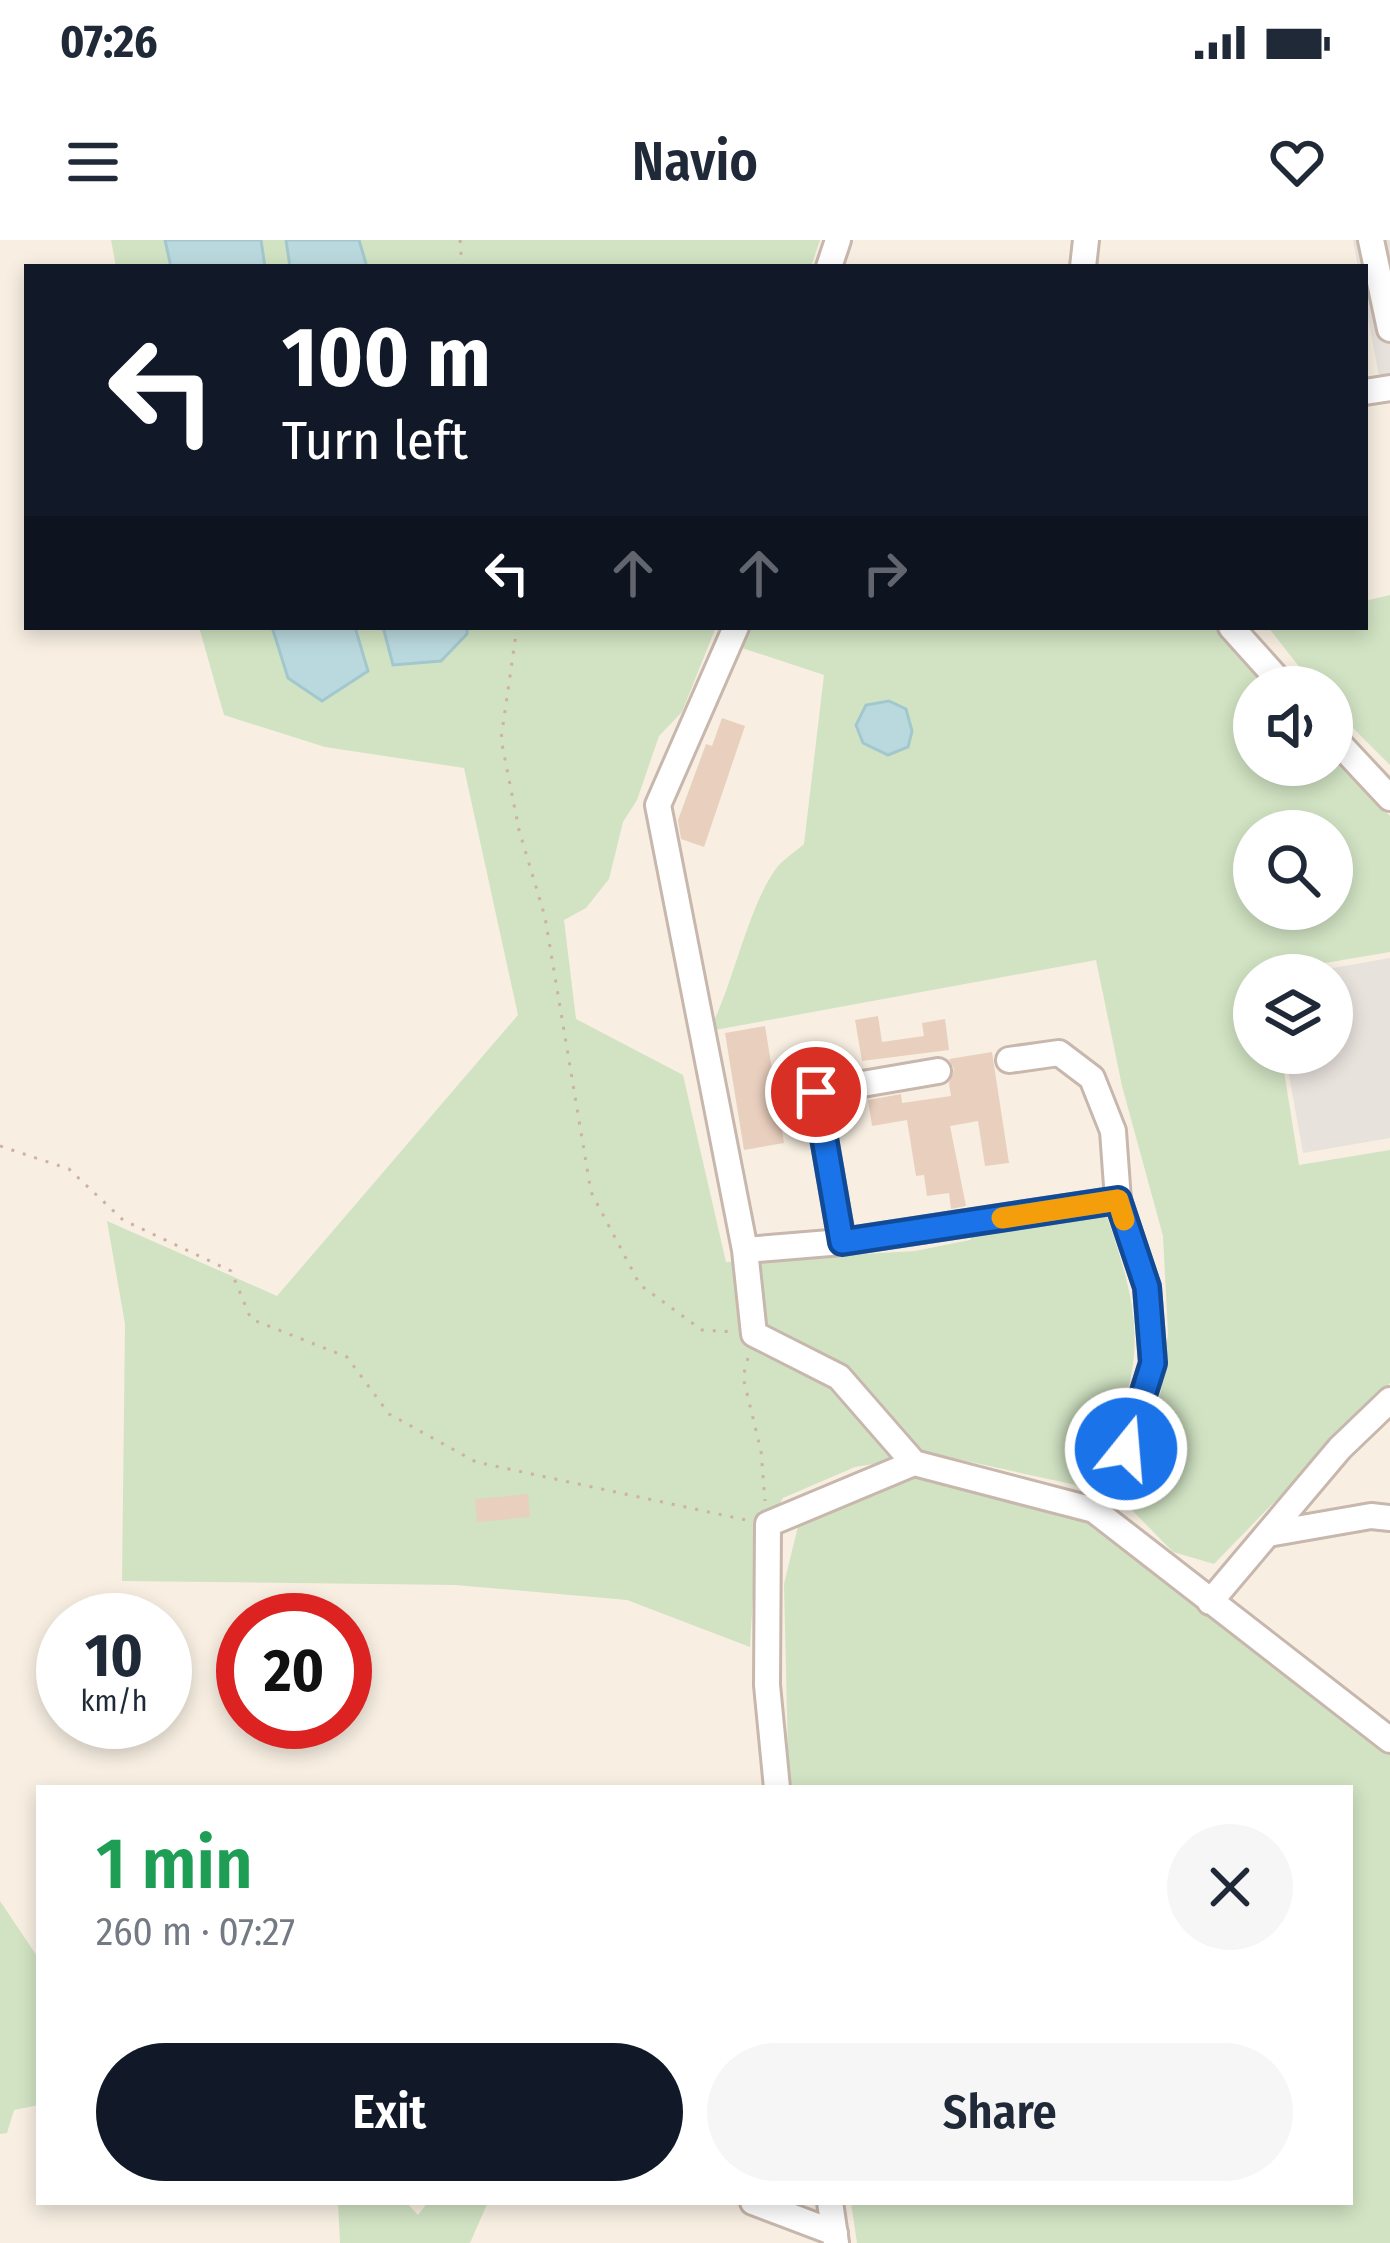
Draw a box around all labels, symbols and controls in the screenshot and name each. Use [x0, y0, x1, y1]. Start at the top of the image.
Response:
text: 07:26 [60, 15, 158, 69]
icon: menu [60, 129, 126, 195]
icon: heart [1264, 129, 1330, 195]
text: Navio [632, 130, 758, 194]
text: 100 m [282, 307, 491, 408]
icon: left [84, 312, 240, 468]
text: Turn left [282, 409, 468, 473]
icon: left [474, 540, 540, 606]
icon: ahead [600, 540, 666, 606]
icon: ahead [726, 540, 792, 606]
icon: right [852, 540, 918, 606]
map controls [1233, 666, 1353, 1074]
button: sound [1233, 666, 1353, 786]
button: search [1233, 810, 1353, 930]
button: layers [1233, 954, 1353, 1074]
pin [765, 1041, 867, 1143]
icon: arrive [783, 1059, 849, 1125]
position arrow [1063, 1386, 1189, 1512]
speed limit sign: 20 [216, 1593, 372, 1749]
text: 10 [85, 1620, 143, 1692]
text: km/h [81, 1683, 147, 1719]
text: 1 min [96, 1821, 253, 1907]
button: close [1167, 1824, 1293, 1950]
text: 260 m · 07:27 [96, 1909, 295, 1955]
button: Exit [96, 2043, 683, 2181]
button: Share [707, 2043, 1293, 2181]

